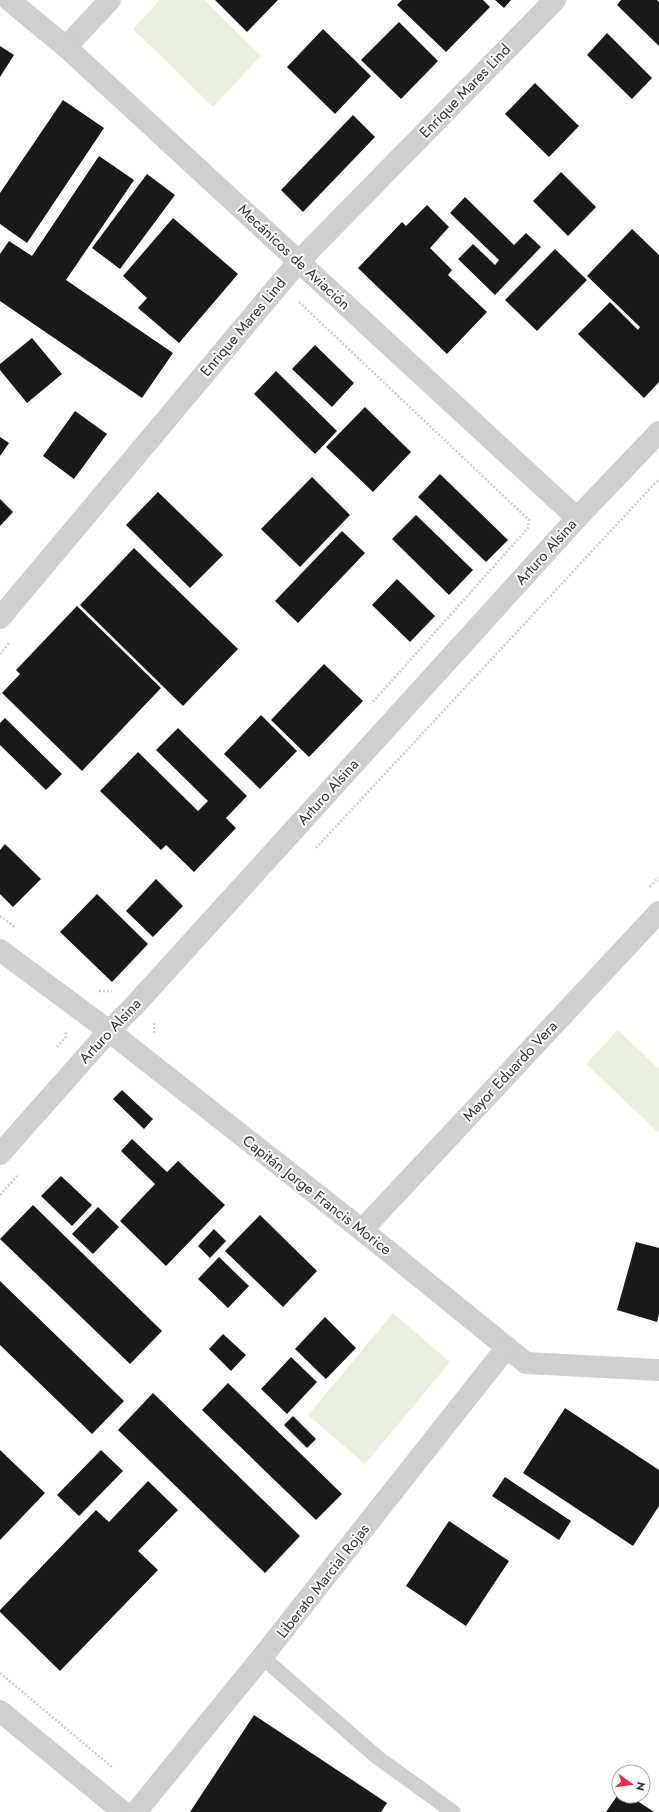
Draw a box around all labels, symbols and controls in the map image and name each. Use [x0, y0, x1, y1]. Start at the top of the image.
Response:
street label: Enrique Mares Lind [414, 39, 516, 143]
street label: Mecánicos de Aviación [233, 199, 355, 315]
street label: Enrique Mares Lind [195, 273, 291, 381]
street label: Arturo Alsina [510, 514, 582, 590]
street label: Arturo Alsina [292, 754, 364, 830]
street label: Arturo Alsina [74, 993, 146, 1069]
street label: Mayor Eduardo Vera [457, 1016, 563, 1126]
street label: Capitán Jorge Francis Morice [238, 1130, 396, 1260]
street label: Liberato Marcial Rojas [271, 1519, 375, 1643]
north arrow [611, 1764, 651, 1804]
text: N [632, 1780, 650, 1793]

